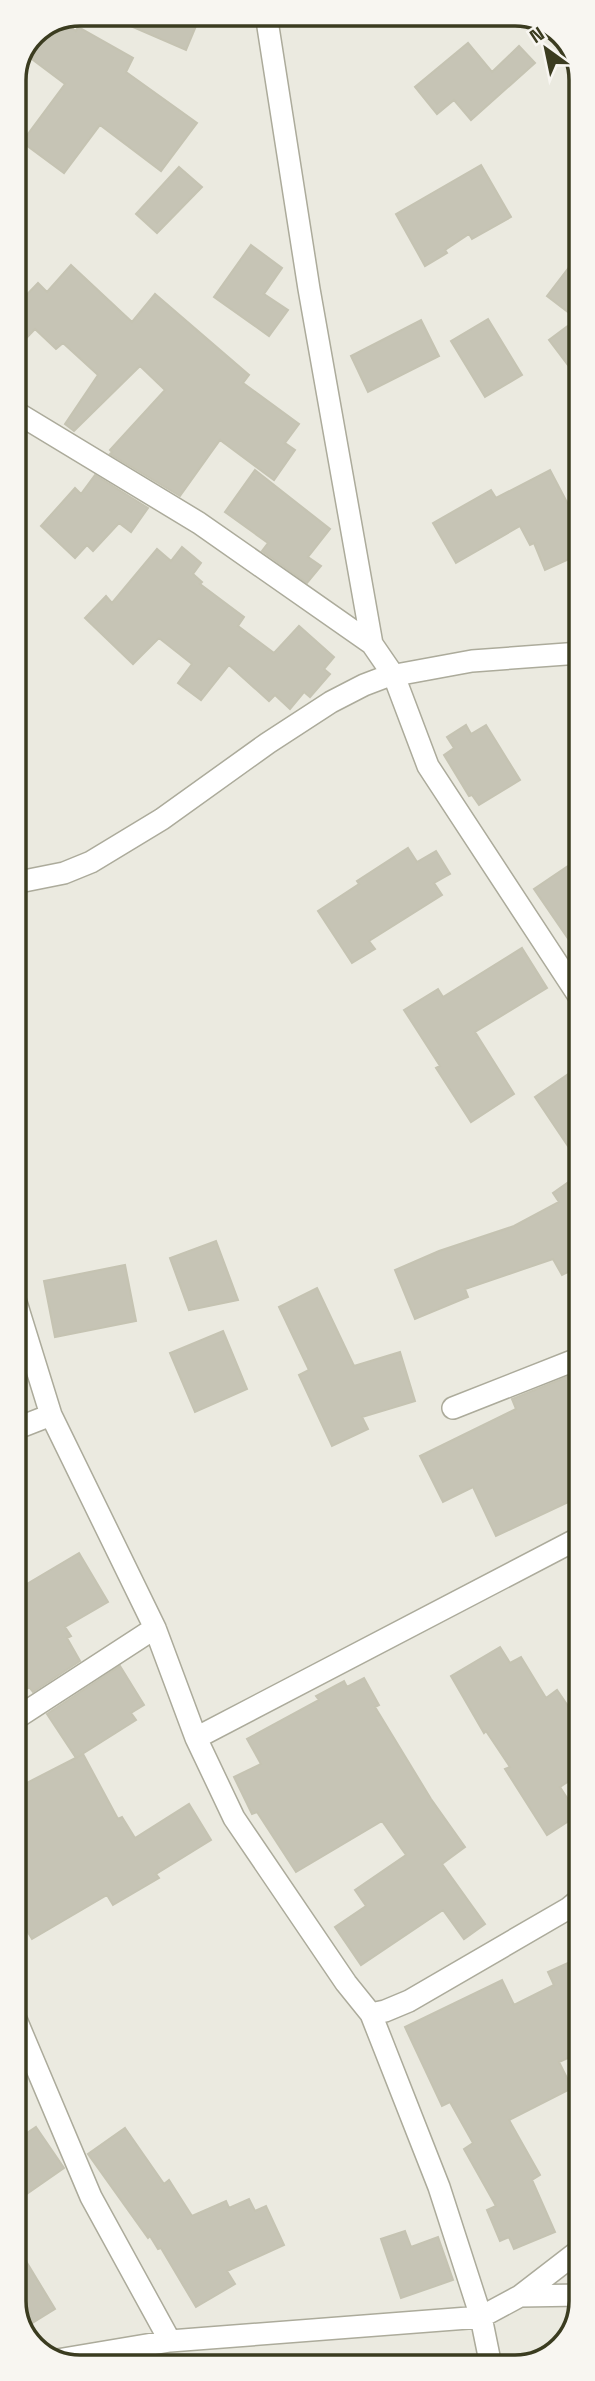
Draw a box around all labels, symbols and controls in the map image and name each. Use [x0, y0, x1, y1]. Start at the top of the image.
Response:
north arrow [511, 14, 581, 84]
text: N [525, 21, 549, 49]

